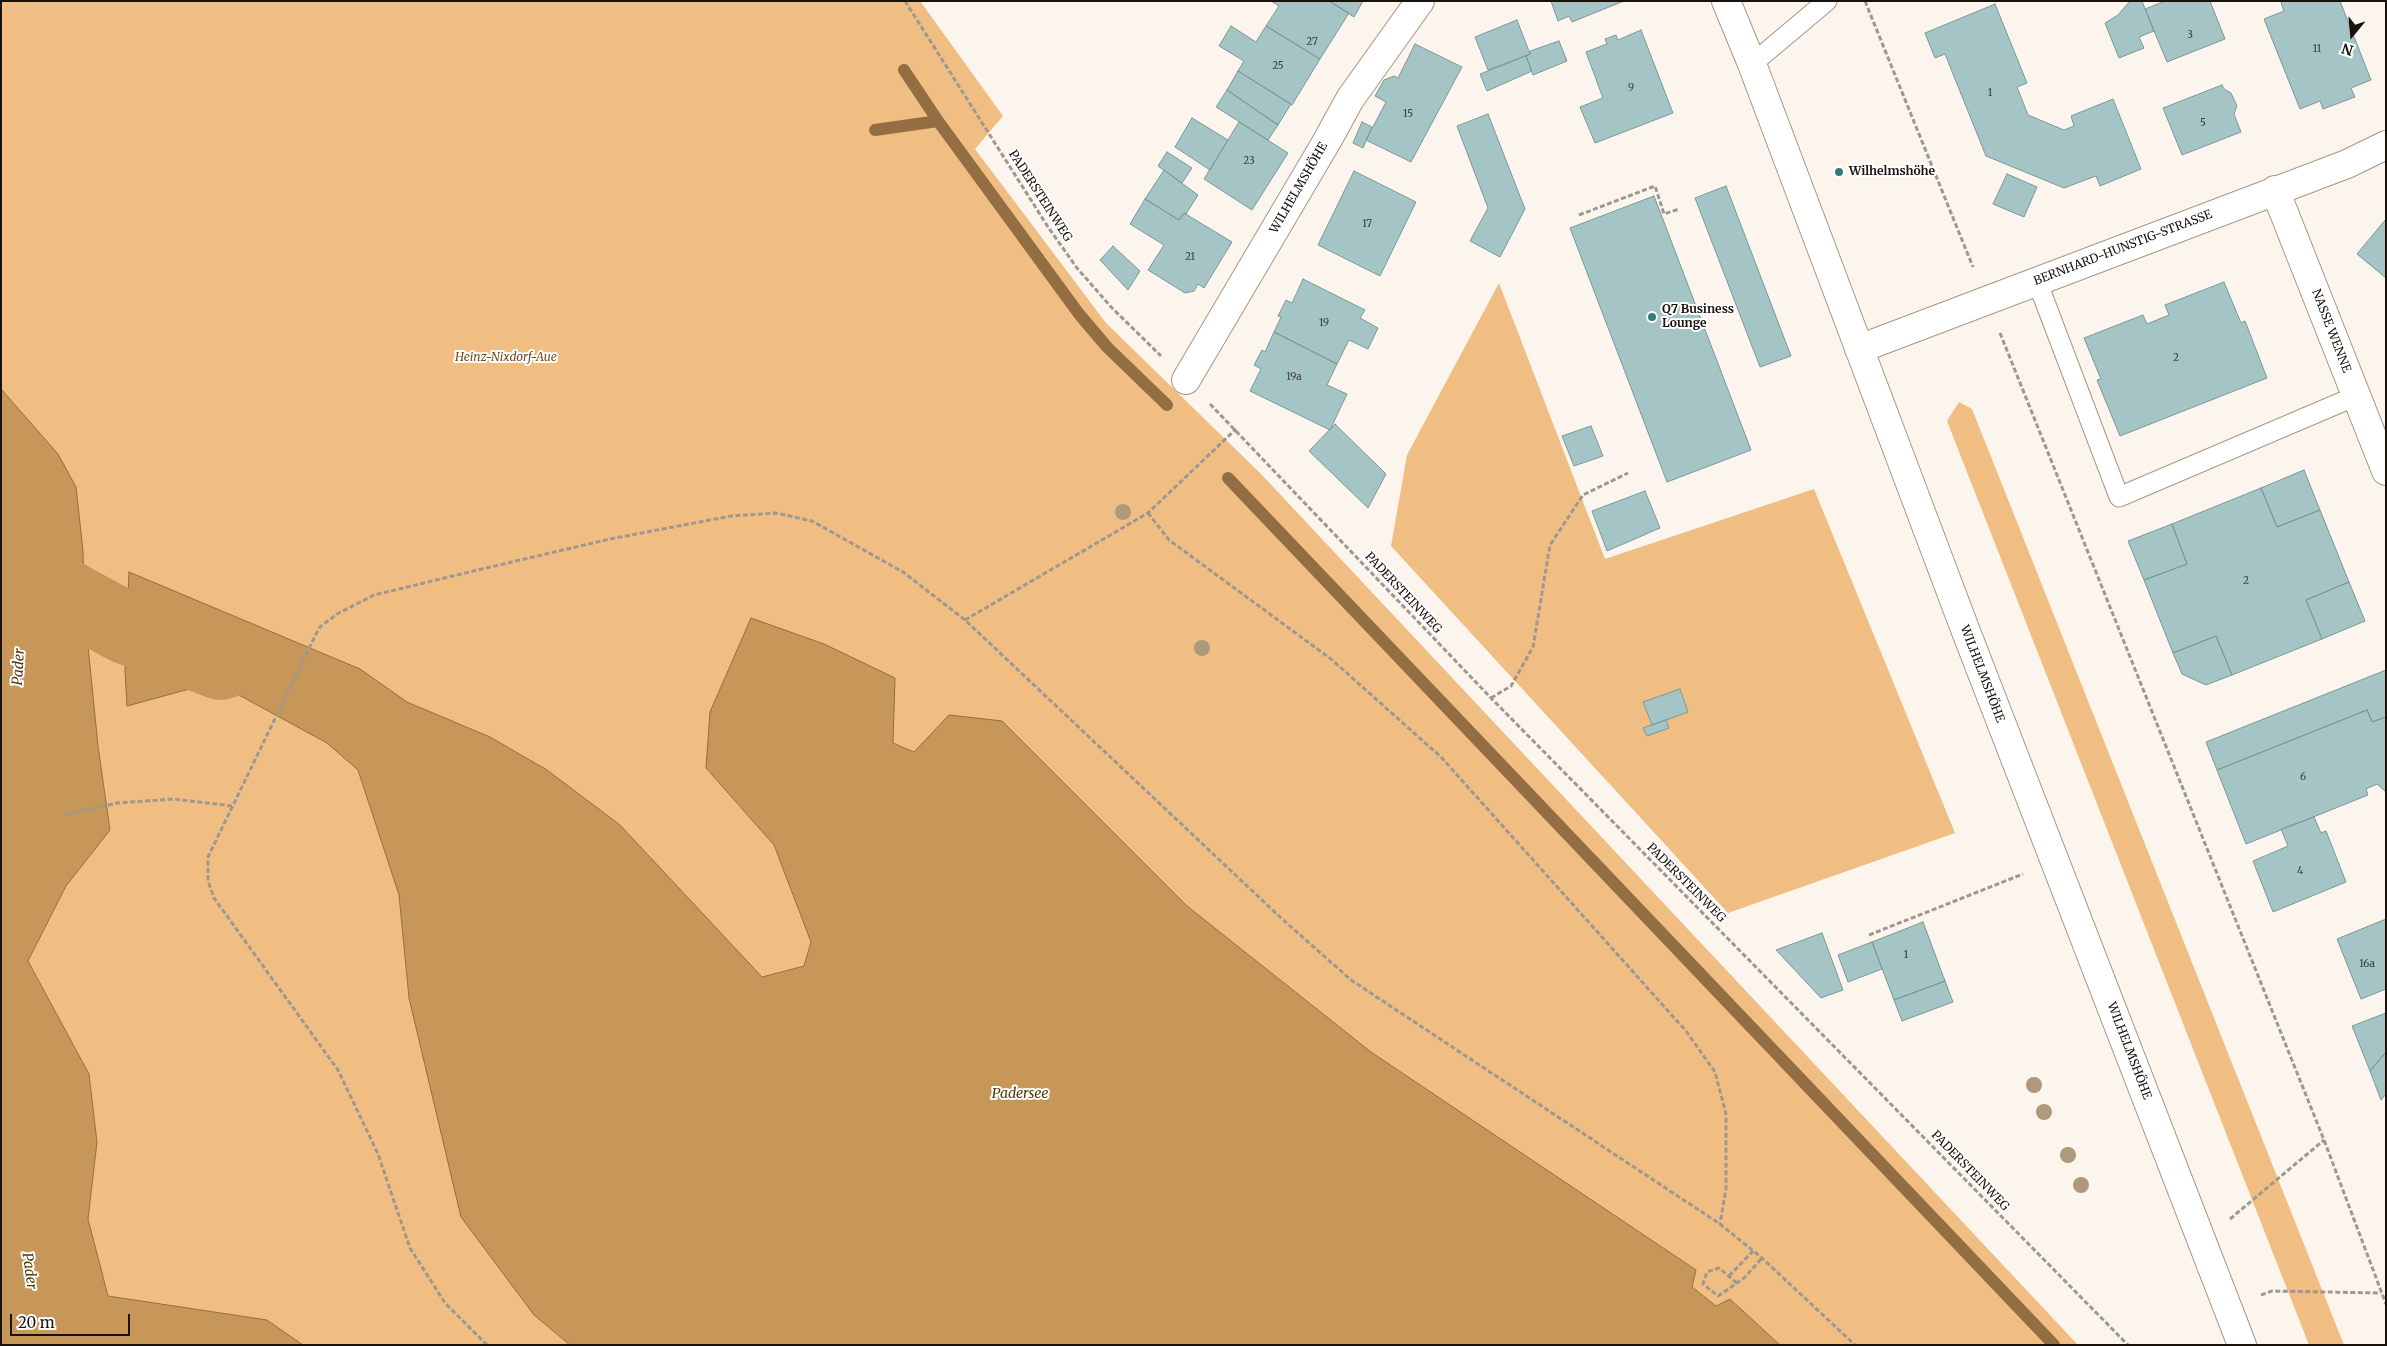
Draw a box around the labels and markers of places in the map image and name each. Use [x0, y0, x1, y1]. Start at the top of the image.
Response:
place label: Wilhelmshöhe [1849, 165, 1935, 179]
marker: Wilhelmshöhe [1833, 166, 1845, 178]
place label: Q7 Business Lounge [1662, 303, 1734, 331]
marker: Q7 Business Lounge [1646, 311, 1658, 323]

